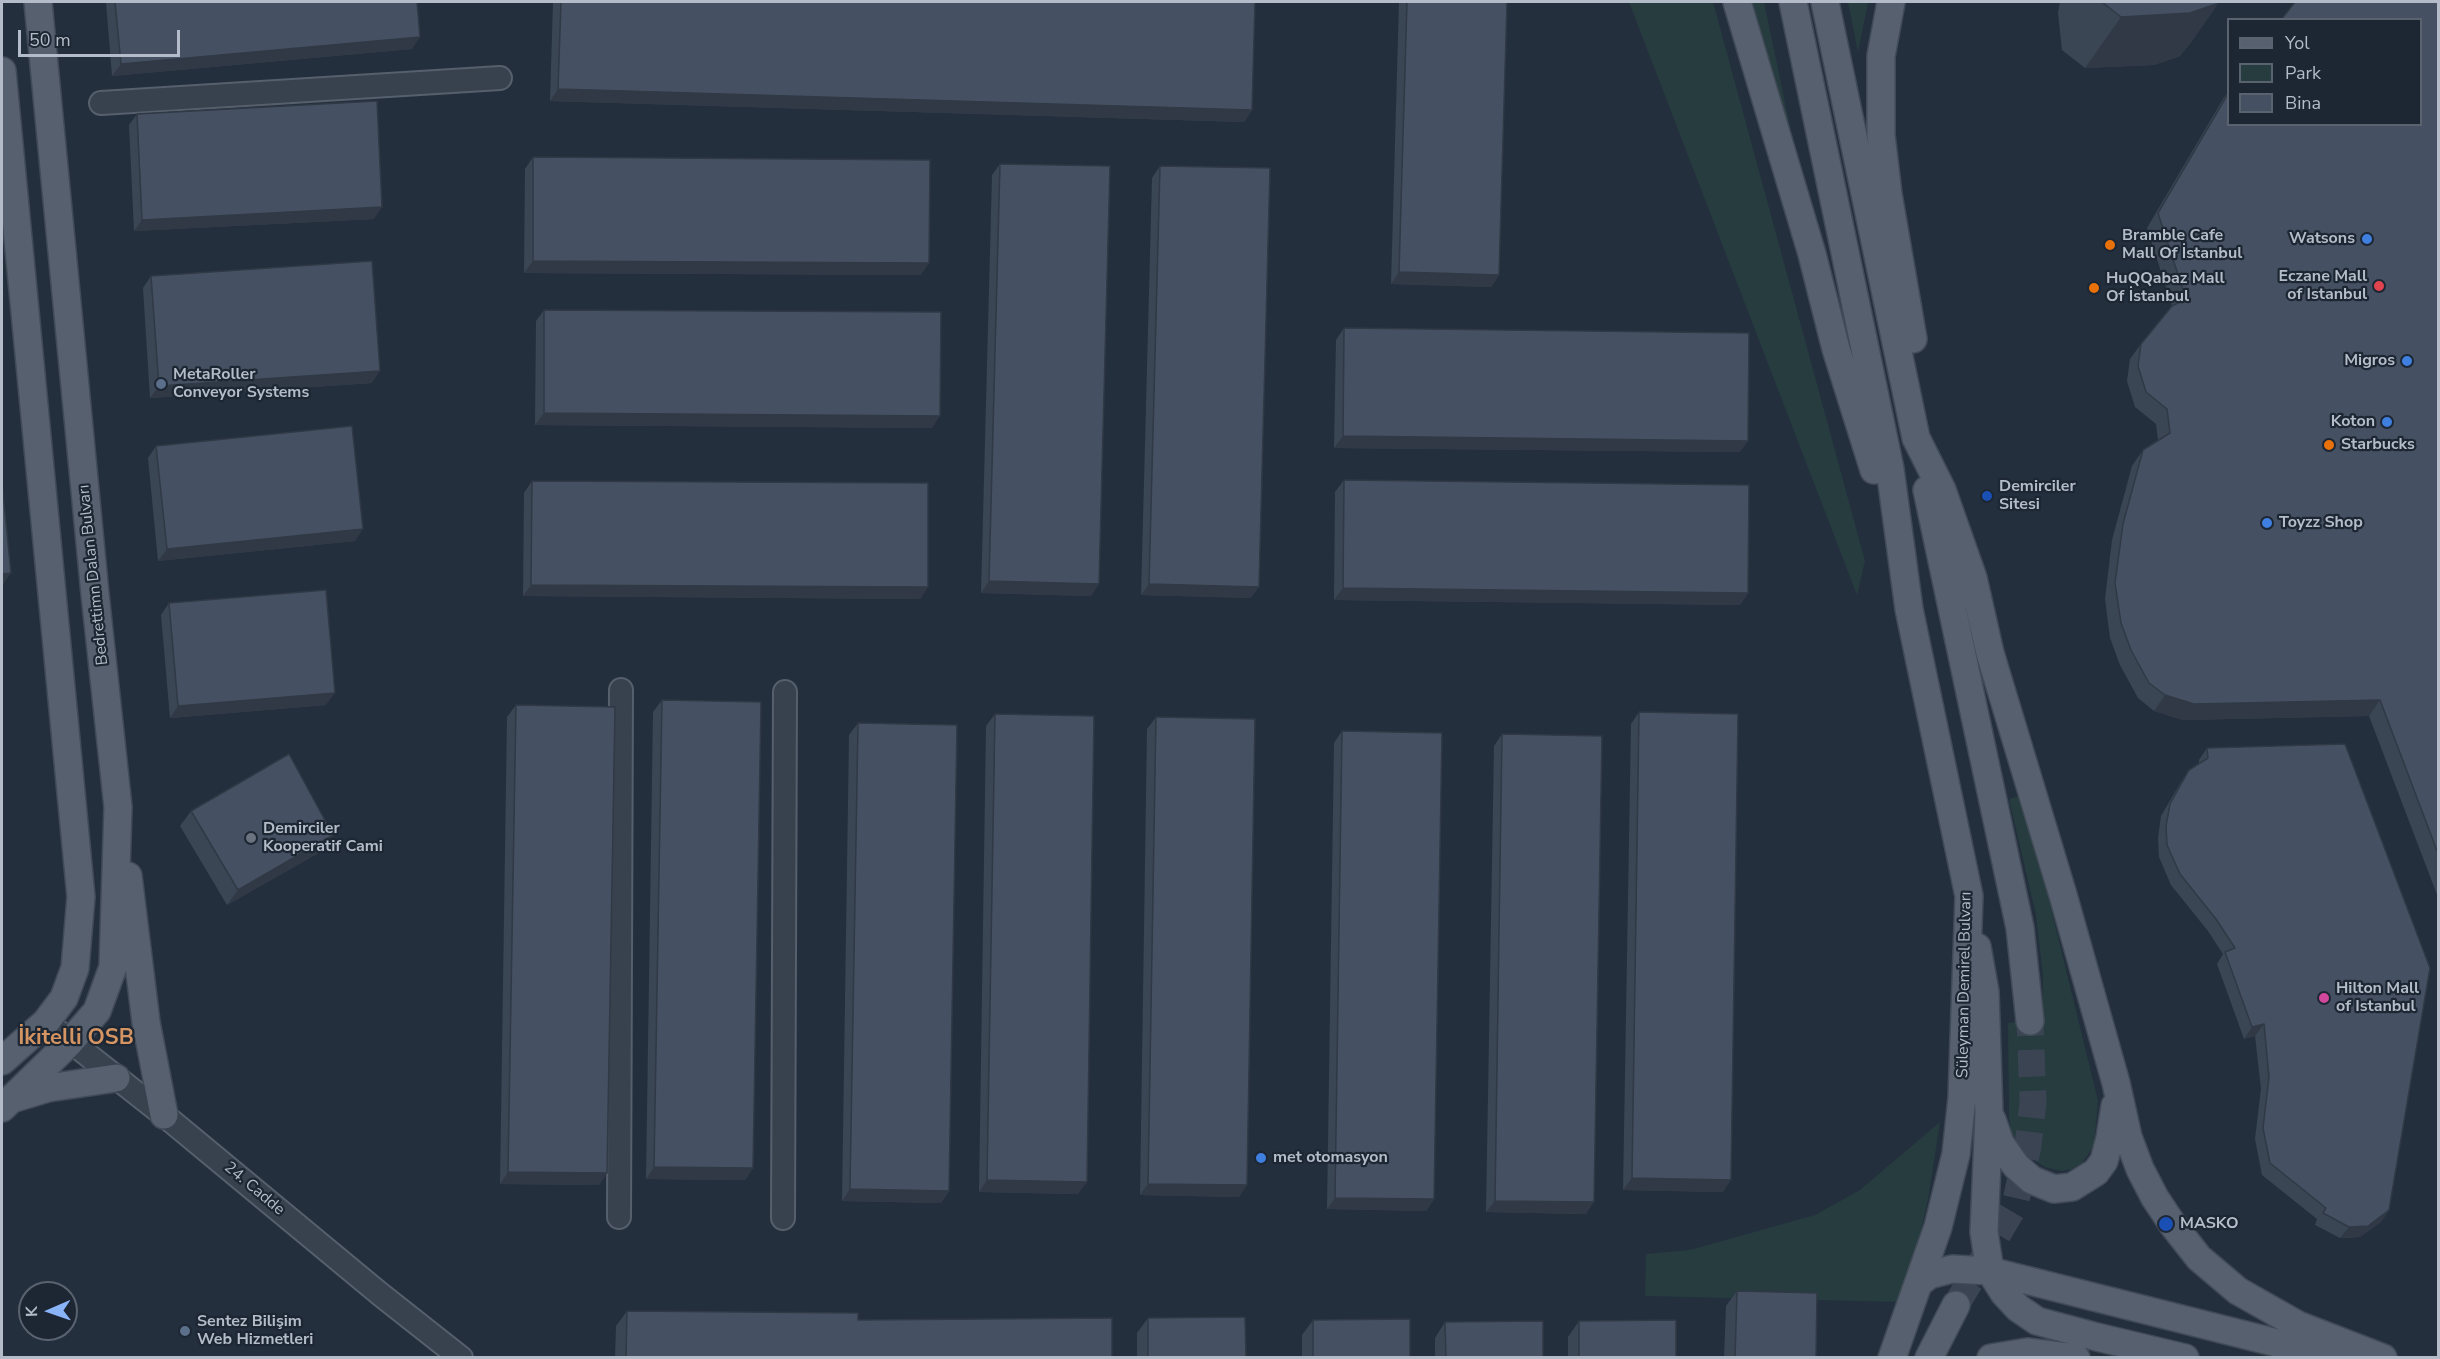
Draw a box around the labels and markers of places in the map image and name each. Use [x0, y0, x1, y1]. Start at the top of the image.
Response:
place label: Bramble Cafe Mall Of İstanbul [2122, 226, 2242, 264]
place label: Watsons [2289, 229, 2355, 249]
marker: Watsons [2360, 232, 2374, 246]
marker: Bramble Cafe Mall Of İstanbul [2103, 238, 2117, 252]
place label: Eczane Mall of Istanbul [2278, 267, 2367, 305]
place label: HuQQabaz Mall Of İstanbul [2106, 269, 2225, 307]
marker: Eczane Mall of Istanbul [2372, 279, 2386, 293]
marker: HuQQabaz Mall Of İstanbul [2087, 281, 2101, 295]
place label: Migros [2344, 351, 2395, 371]
marker: Migros [2400, 354, 2414, 368]
place label: MetaRoller Conveyor Systems [173, 365, 309, 403]
marker: MetaRoller Conveyor Systems [154, 377, 168, 391]
place label: Koton [2331, 412, 2375, 432]
marker: Koton [2380, 415, 2394, 429]
place label: Starbucks [2341, 435, 2415, 455]
marker: Starbucks [2322, 438, 2336, 452]
place label: Demirciler Sitesi [1999, 477, 2076, 515]
marker: Demirciler Sitesi [1980, 489, 1994, 503]
place label: Toyzz Shop [2279, 513, 2363, 533]
marker: Toyzz Shop [2260, 516, 2274, 530]
place label: Demirciler Kooperatif Cami [263, 819, 383, 857]
marker: Demirciler Kooperatif Cami [244, 831, 258, 845]
place label: Hilton Mall of Istanbul [2336, 979, 2419, 1017]
marker: Hilton Mall of Istanbul [2317, 991, 2331, 1005]
place label: met otomasyon [1273, 1148, 1388, 1168]
marker: met otomasyon [1254, 1151, 1268, 1165]
place label: MASKO [2180, 1214, 2238, 1234]
marker: MASKO [2157, 1215, 2175, 1233]
place label: Sentez Bilişim Web Hizmetleri [197, 1312, 313, 1350]
marker: Sentez Bilişim Web Hizmetleri [178, 1324, 192, 1338]

